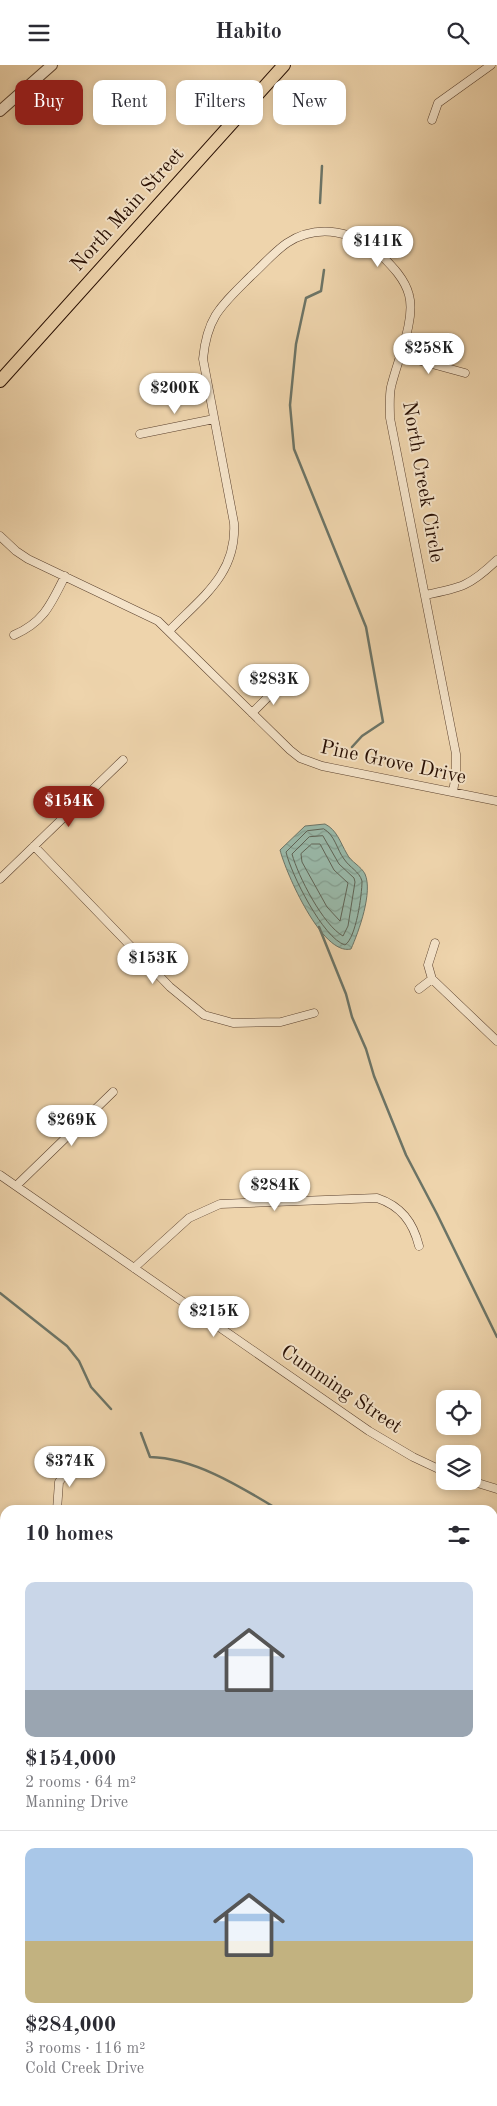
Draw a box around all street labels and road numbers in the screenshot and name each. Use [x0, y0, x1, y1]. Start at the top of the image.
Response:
street label: North Main Street [68, 144, 188, 276]
street label: North Creek Circle [398, 400, 446, 564]
street label: Pine Grove Drive [318, 738, 468, 788]
street label: Cumming Street [277, 1342, 405, 1438]

